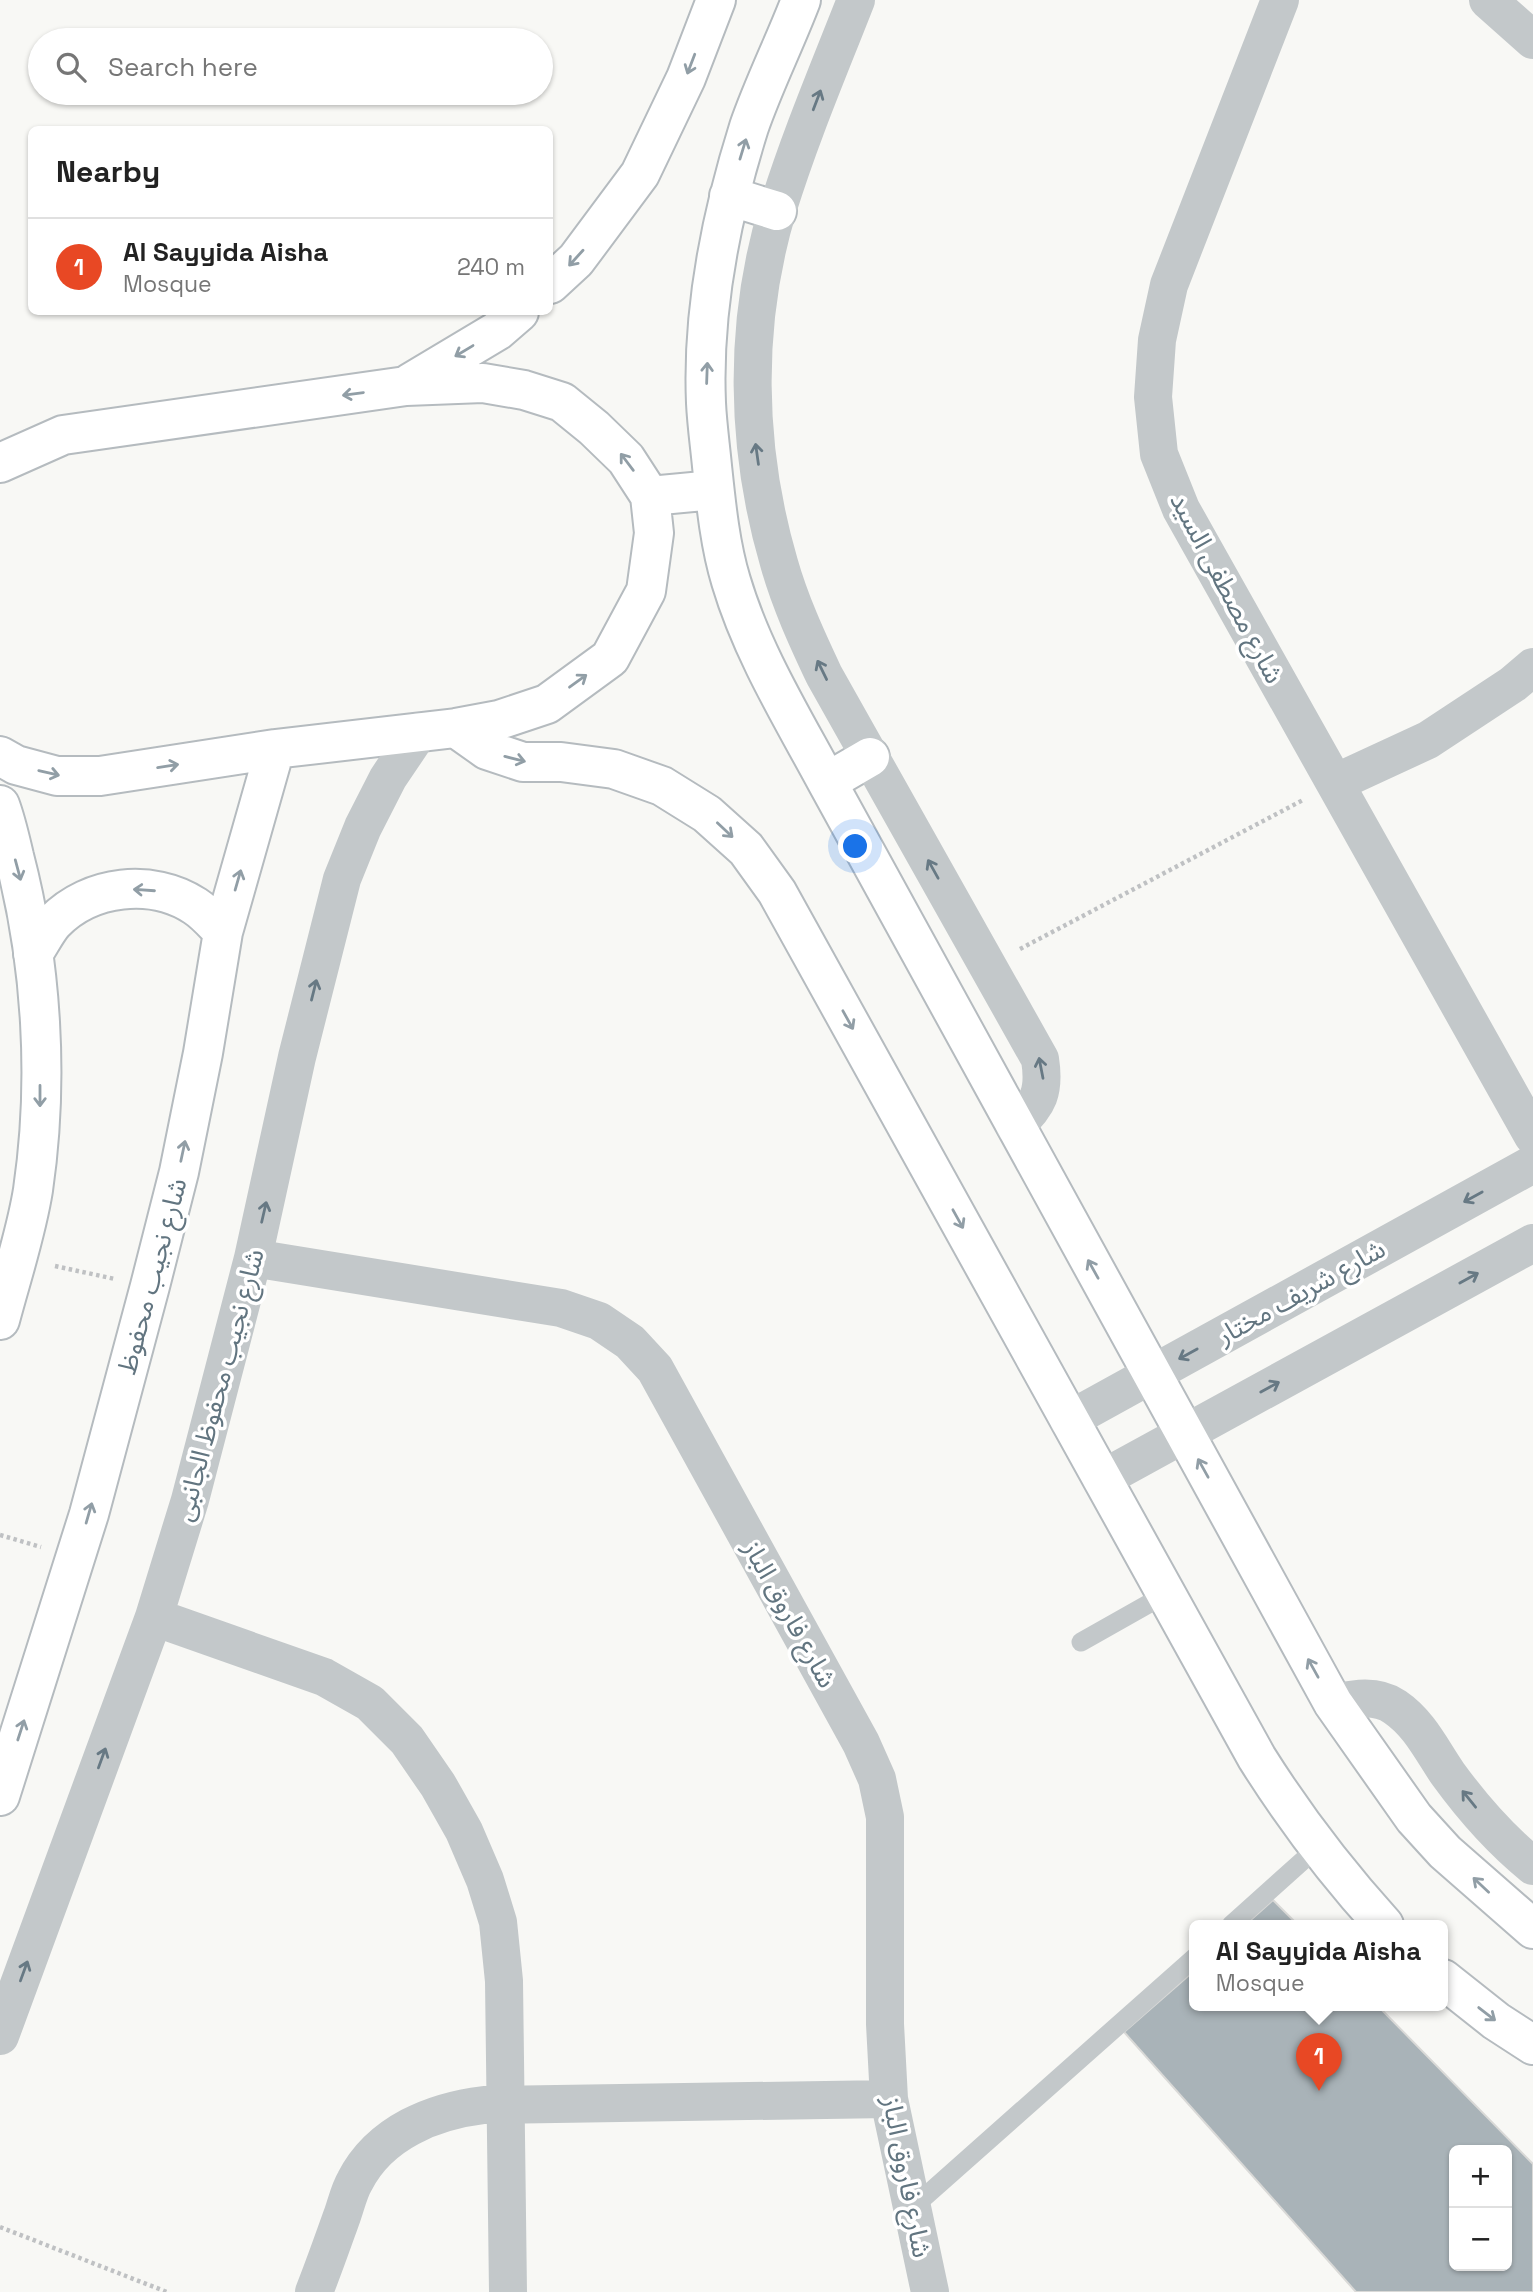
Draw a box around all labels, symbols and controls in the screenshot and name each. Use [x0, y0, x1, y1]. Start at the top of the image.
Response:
search box [28, 28, 553, 105]
icon: search [52, 48, 90, 86]
text: Search here [108, 50, 258, 84]
one-way arrow [684, 52, 697, 74]
one-way arrow [812, 90, 825, 112]
one-way arrow [737, 138, 750, 160]
text: Nearby [56, 152, 160, 191]
text: Al Sayyida Aisha [123, 235, 328, 269]
one-way arrow [568, 249, 584, 267]
text: 1 [74, 252, 84, 282]
text: 240 m [457, 252, 525, 282]
text: Mosque [123, 269, 212, 299]
one-way arrow [455, 344, 475, 358]
one-way arrow [700, 361, 714, 384]
one-way arrow [342, 387, 365, 400]
one-way arrow [750, 443, 763, 465]
one-way arrow [620, 453, 635, 472]
street label: شارع مصطفى السيد [1161, 487, 1292, 690]
one-way arrow [815, 660, 828, 681]
one-way arrow [568, 674, 587, 689]
one-way arrow [504, 753, 526, 766]
one-way arrow [156, 759, 179, 772]
one-way arrow [37, 767, 59, 780]
one-way arrow [716, 822, 734, 838]
your location [838, 829, 872, 863]
one-way arrow [12, 859, 25, 881]
one-way arrow [926, 859, 940, 879]
one-way arrow [232, 869, 245, 892]
one-way arrow [133, 883, 156, 896]
one-way arrow [308, 979, 321, 1001]
one-way arrow [842, 1009, 855, 1030]
one-way arrow [1034, 1057, 1047, 1080]
one-way arrow [33, 1084, 47, 1107]
one-way arrow [177, 1140, 191, 1163]
street label: شارع نجيب محفوظ [109, 1174, 196, 1378]
one-way arrow [1463, 1191, 1484, 1204]
one-way arrow [258, 1201, 271, 1223]
one-way arrow [952, 1208, 965, 1229]
street label: شارع شريف مختار [1210, 1232, 1392, 1355]
street label: شارع نجيب محفوظ الجانبى [166, 1245, 274, 1525]
one-way arrow [1086, 1259, 1099, 1280]
one-way arrow [1458, 1271, 1479, 1284]
one-way arrow [1178, 1348, 1199, 1361]
one-way arrow [1259, 1380, 1280, 1393]
one-way arrow [1195, 1459, 1209, 1479]
one-way arrow [83, 1503, 96, 1525]
street label: شارع فاروق الباز [733, 1533, 845, 1695]
one-way arrow [1306, 1658, 1320, 1678]
one-way arrow [15, 1720, 28, 1742]
one-way arrow [97, 1747, 109, 1769]
one-way arrow [1461, 1791, 1476, 1809]
one-way arrow [1472, 1877, 1490, 1893]
popup [1189, 1920, 1448, 2011]
text: Al Sayyida Aisha [1216, 1934, 1421, 1968]
one-way arrow [18, 1961, 31, 1983]
text: Mosque [1216, 1968, 1305, 1998]
one-way arrow [1477, 2006, 1496, 2021]
pin: 1 [1296, 2033, 1342, 2091]
street label: شارع فاروق الباز [873, 2093, 939, 2261]
map controls [1449, 2145, 1512, 2271]
button: + [1449, 2145, 1512, 2208]
button: − [1449, 2208, 1512, 2271]

